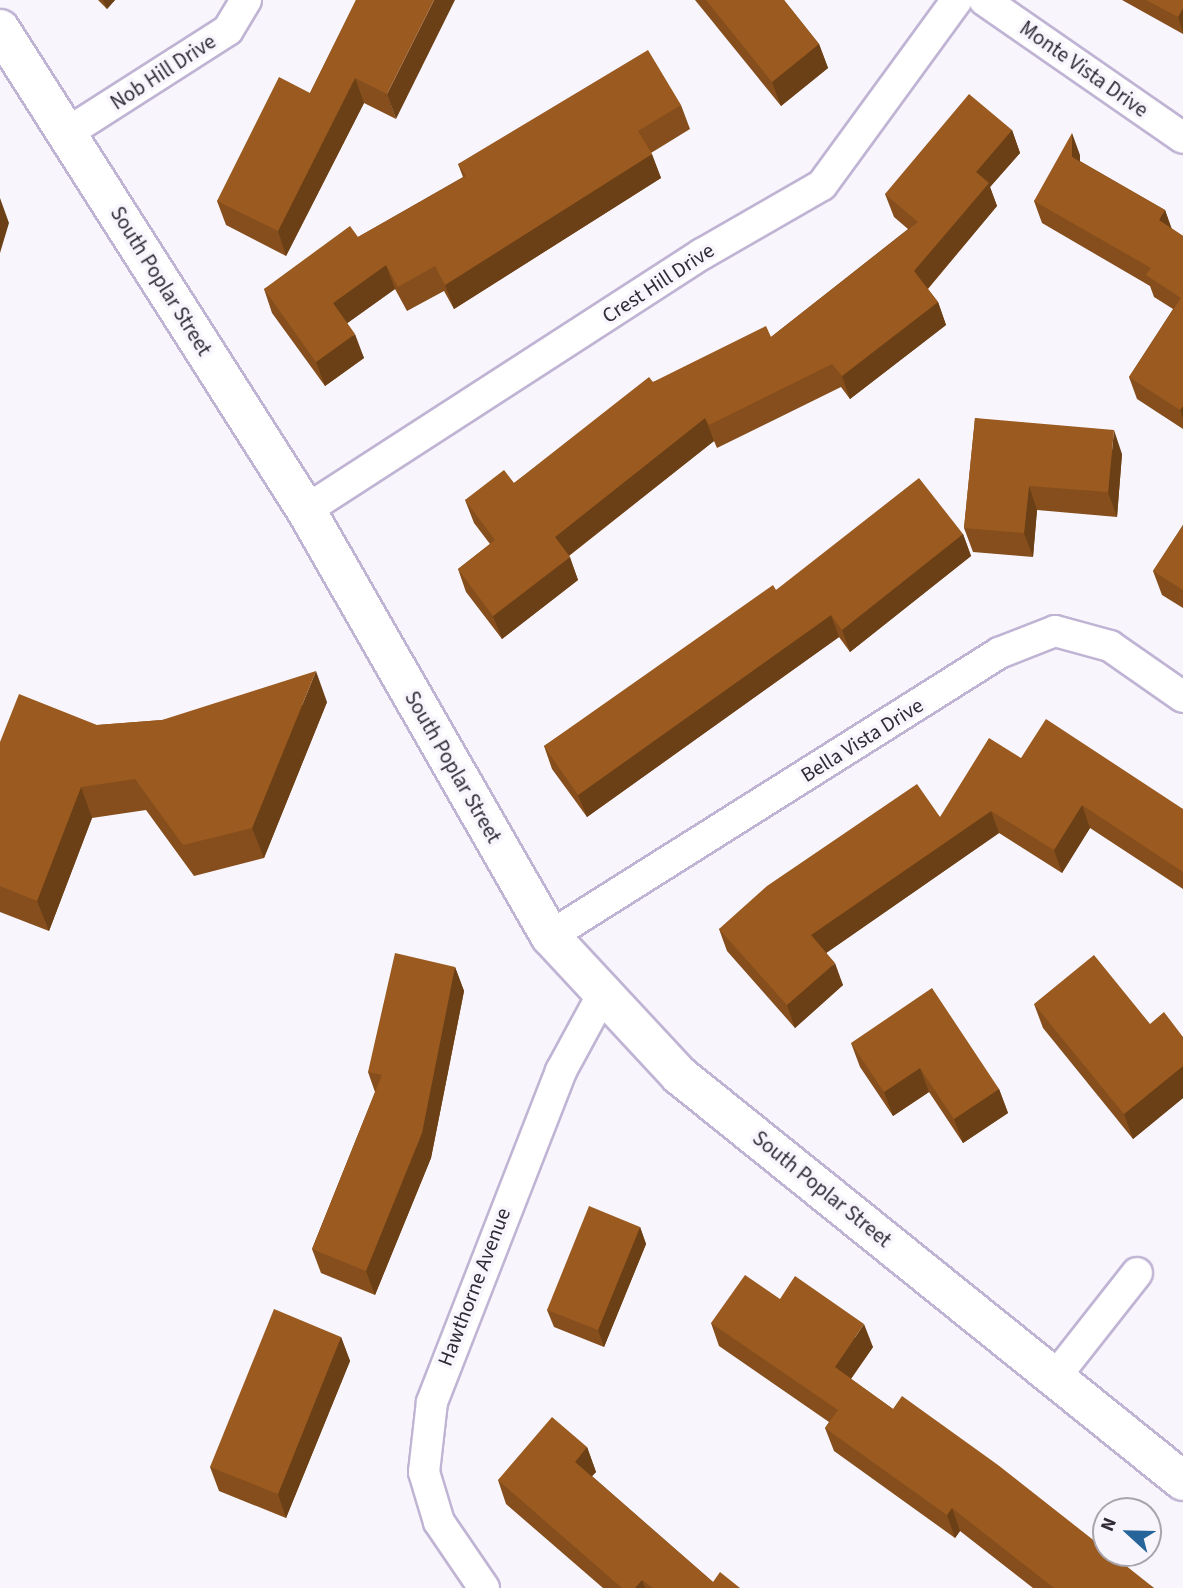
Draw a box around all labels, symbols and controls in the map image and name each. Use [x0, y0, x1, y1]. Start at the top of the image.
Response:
street label: Monte Vista Drive [1015, 15, 1153, 123]
street label: Nob Hill Drive [106, 29, 220, 115]
street label: South Poplar Street [105, 202, 217, 360]
street label: Crest Hill Drive [597, 237, 719, 329]
street label: South Poplar Street [399, 687, 507, 847]
street label: Bella Vista Drive [796, 692, 928, 788]
street label: South Poplar Street [748, 1125, 896, 1253]
street label: Hawthorne Avenue [432, 1204, 516, 1370]
north arrow [1092, 1497, 1162, 1567]
text: N [1094, 1514, 1124, 1536]

